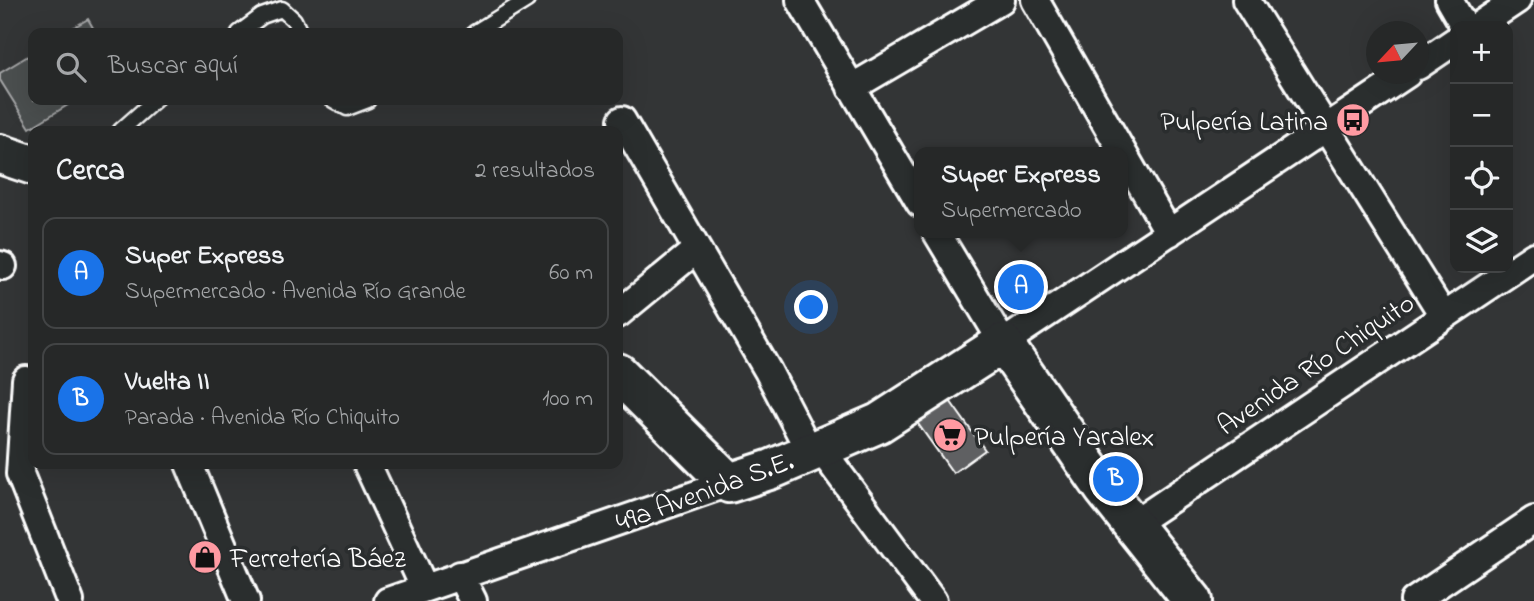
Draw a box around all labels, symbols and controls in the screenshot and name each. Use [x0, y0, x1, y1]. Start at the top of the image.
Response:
north arrow [1366, 21, 1429, 84]
map controls [1450, 21, 1513, 273]
button: + [1450, 21, 1513, 84]
search box [28, 28, 623, 105]
icon: search [52, 48, 90, 86]
text: Buscar aquí [108, 48, 238, 86]
button: − [1450, 84, 1513, 147]
bus stop icon: Pulpería Latina [1334, 101, 1372, 139]
place label: Pulpería Latina [1160, 103, 1328, 144]
popup [914, 147, 1128, 238]
button: locate [1450, 147, 1513, 210]
text: Cerca [56, 150, 125, 194]
text: 2 resultados [475, 155, 595, 188]
text: Super Express [941, 157, 1101, 195]
text: Supermercado [941, 195, 1082, 228]
button: layers [1450, 210, 1513, 273]
text: Super Express [125, 238, 285, 276]
text: A [74, 257, 88, 290]
text: 60 m [549, 257, 593, 290]
pin: A [998, 261, 1044, 313]
text: Supermercado · Avenida Río Grande [125, 276, 466, 309]
street label: Avenida Río Chiquito [1210, 284, 1424, 447]
your location [794, 290, 828, 324]
text: Vuelta II [125, 364, 210, 402]
text: B [73, 383, 89, 416]
text: 100 m [542, 383, 593, 416]
text: Parada · Avenida Río Chiquito [125, 402, 400, 435]
supermarket icon: Pulpería Yaralex [931, 416, 969, 454]
place label: Pulpería Yaralex [974, 418, 1154, 459]
street label: 49a Avenida S.E. [611, 442, 800, 544]
pin: B [1093, 453, 1139, 505]
shop icon: Ferretería Báez [186, 538, 224, 576]
place label: Ferretería Báez [229, 540, 406, 581]

